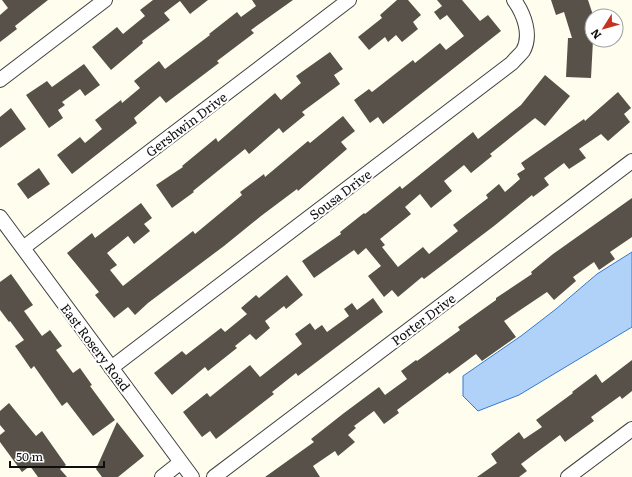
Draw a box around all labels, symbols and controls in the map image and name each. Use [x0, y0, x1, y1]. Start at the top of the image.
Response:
north arrow [584, 8, 624, 48]
text: N [586, 26, 604, 43]
street label: Gershwin Drive [141, 87, 231, 161]
street label: Sousa Drive [305, 164, 375, 224]
street label: Porter Drive [387, 288, 459, 350]
street label: East Rosery Road [57, 299, 135, 395]
scale bar [10, 443, 104, 469]
text: 50 m [16, 447, 43, 465]

